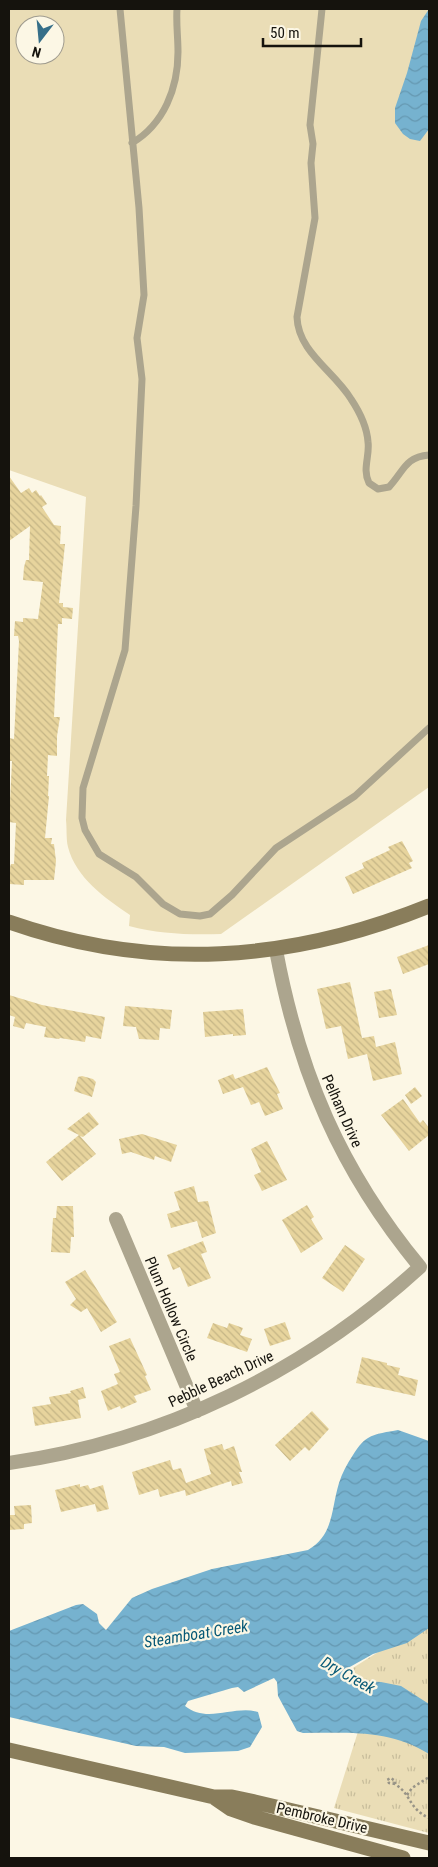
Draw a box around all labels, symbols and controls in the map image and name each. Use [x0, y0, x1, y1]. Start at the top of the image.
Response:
north arrow [15, 15, 65, 65]
scale bar [263, 15, 360, 47]
text: 50 m [270, 24, 300, 42]
text: N [30, 44, 43, 61]
street label: Pelham Drive [318, 1072, 366, 1150]
street label: Plum Hollow Circle [141, 1254, 201, 1364]
street label: Pebble Beach Drive [166, 1347, 276, 1411]
water label: Steamboat Creek [143, 1616, 250, 1652]
water label: Dry Creek [318, 1652, 379, 1698]
street label: Pembroke Drive [275, 1799, 369, 1837]

